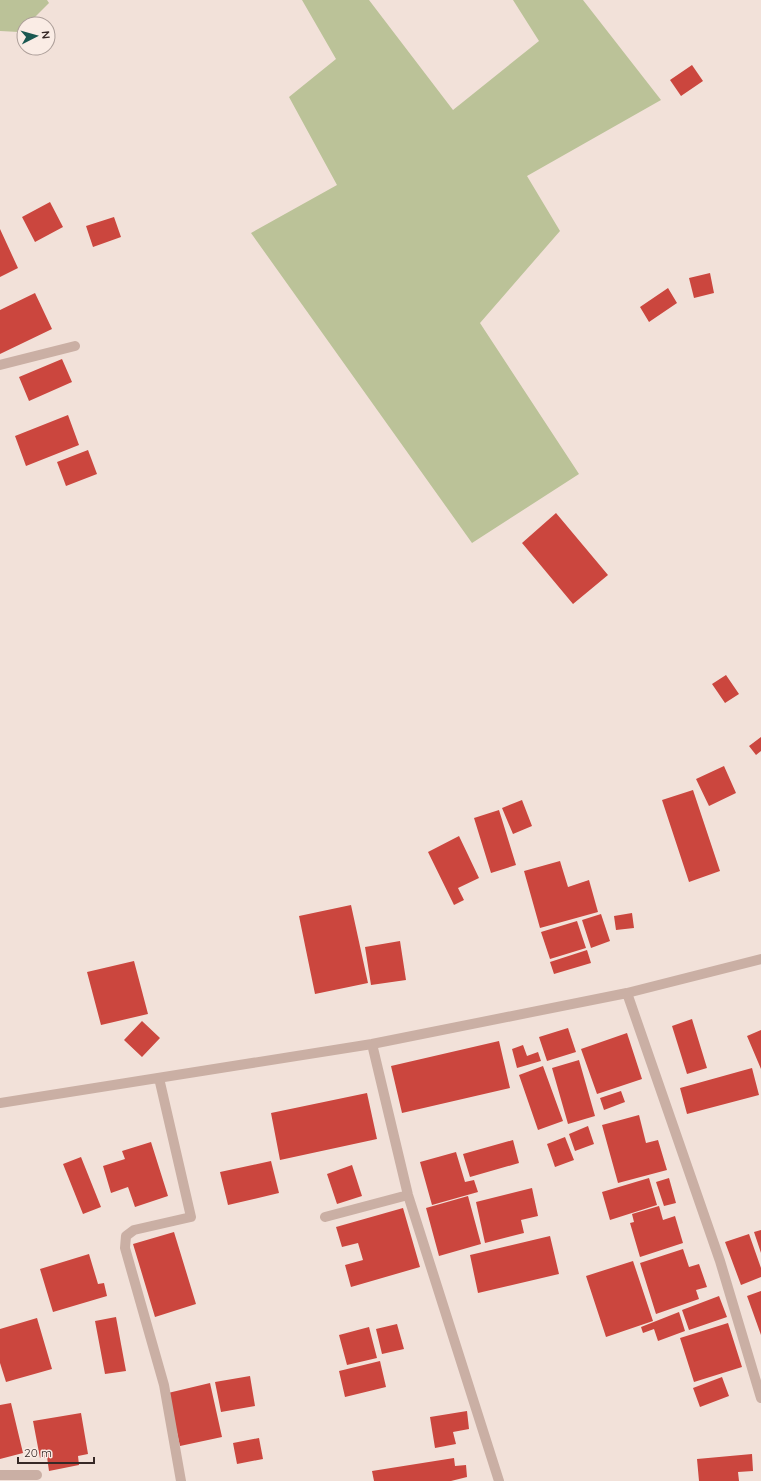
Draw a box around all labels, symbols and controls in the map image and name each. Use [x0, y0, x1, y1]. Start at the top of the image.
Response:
north arrow [16, 16, 56, 56]
text: N [39, 30, 53, 40]
scale bar [18, 1439, 94, 1465]
text: 20 m [24, 1445, 52, 1460]

